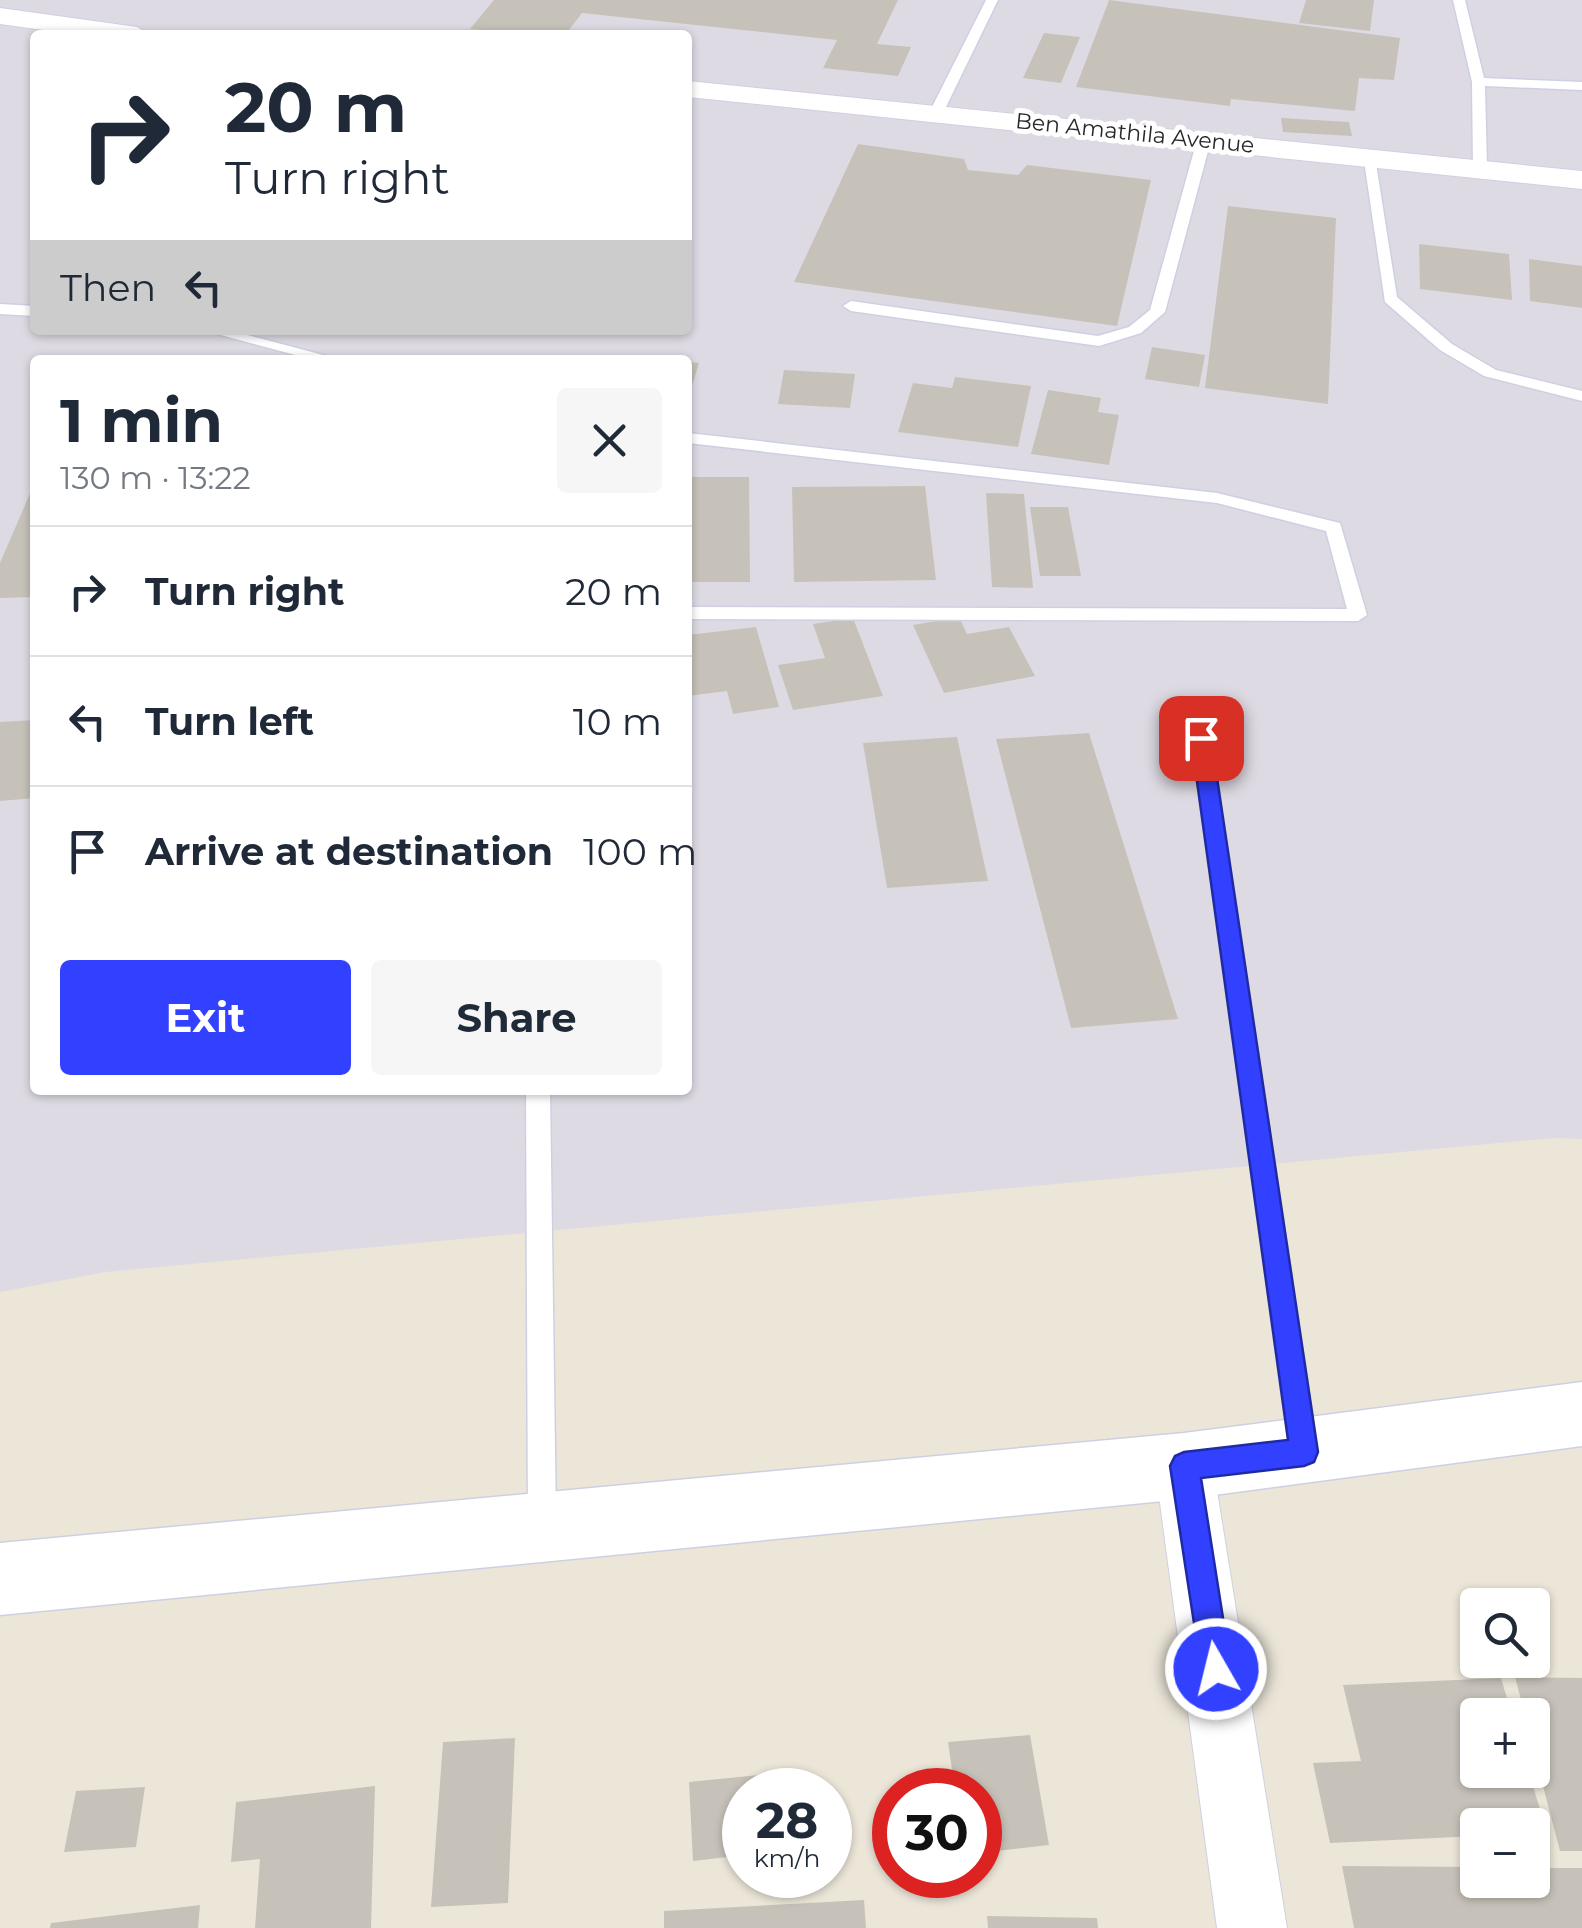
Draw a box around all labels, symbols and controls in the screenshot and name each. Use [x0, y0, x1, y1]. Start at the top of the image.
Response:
text: 20 m [225, 64, 407, 150]
icon: right [60, 70, 190, 200]
street label: Ben Amathila Avenue [1014, 107, 1256, 159]
text: Turn right [225, 150, 450, 205]
icon: left [176, 260, 231, 315]
text: Then [60, 264, 156, 311]
text: 1 min [60, 384, 223, 457]
button: close [557, 388, 662, 493]
text: 130 m · 13:22 [60, 458, 251, 497]
icon: right [60, 564, 115, 619]
text: Turn right [145, 568, 344, 615]
text: 20 m [565, 568, 662, 615]
icon: left [60, 694, 115, 749]
pin [1159, 696, 1244, 781]
text: Turn left [145, 698, 314, 745]
text: 10 m [573, 698, 662, 745]
icon: arrive [1174, 711, 1229, 766]
icon: arrive [60, 824, 115, 879]
text: Arrive at destination [145, 828, 553, 875]
text: 100 m [583, 828, 697, 875]
button: Exit [60, 960, 351, 1075]
button: Share [371, 960, 662, 1075]
map controls [1460, 1588, 1550, 1898]
button: search [1460, 1588, 1550, 1678]
position arrow [1164, 1617, 1268, 1721]
button: + [1460, 1698, 1550, 1788]
speed limit sign: 30 [872, 1768, 1002, 1898]
text: 28 [756, 1790, 818, 1851]
button: − [1460, 1808, 1550, 1898]
text: km/h [754, 1843, 820, 1873]

